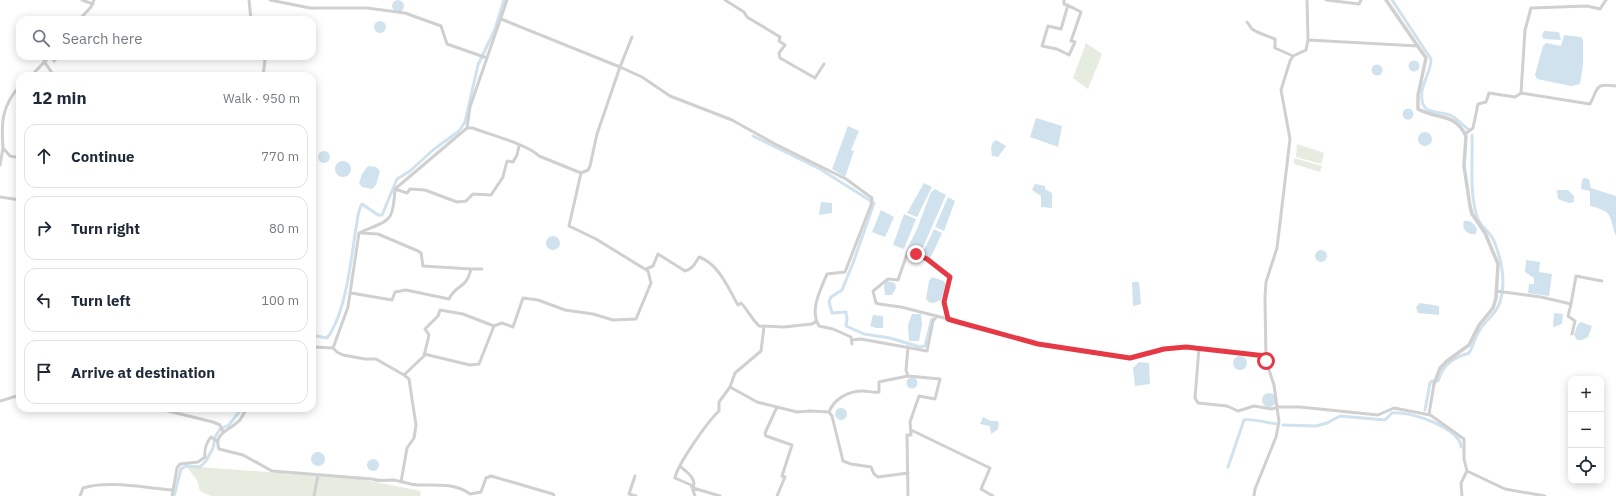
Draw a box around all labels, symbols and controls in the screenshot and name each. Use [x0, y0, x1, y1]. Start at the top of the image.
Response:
search box [16, 16, 316, 60]
icon: search [30, 27, 52, 49]
text: Search here [62, 29, 142, 48]
text: 12 min [32, 87, 87, 109]
text: Walk · 950 m [223, 90, 300, 107]
icon: ahead [33, 145, 55, 167]
text: Continue [71, 147, 135, 166]
text: 770 m [261, 148, 299, 165]
icon: right [33, 217, 55, 239]
text: Turn right [71, 219, 140, 238]
text: 80 m [269, 220, 299, 237]
route end [907, 245, 925, 263]
icon: left [33, 289, 55, 311]
text: Turn left [71, 291, 131, 310]
text: 100 m [261, 292, 299, 309]
route start [1257, 352, 1275, 370]
icon: arrive [33, 361, 55, 383]
text: Arrive at destination [71, 363, 215, 382]
map controls [1568, 376, 1604, 484]
button: + [1568, 376, 1604, 412]
button: − [1568, 412, 1604, 448]
button: locate [1568, 448, 1604, 484]

